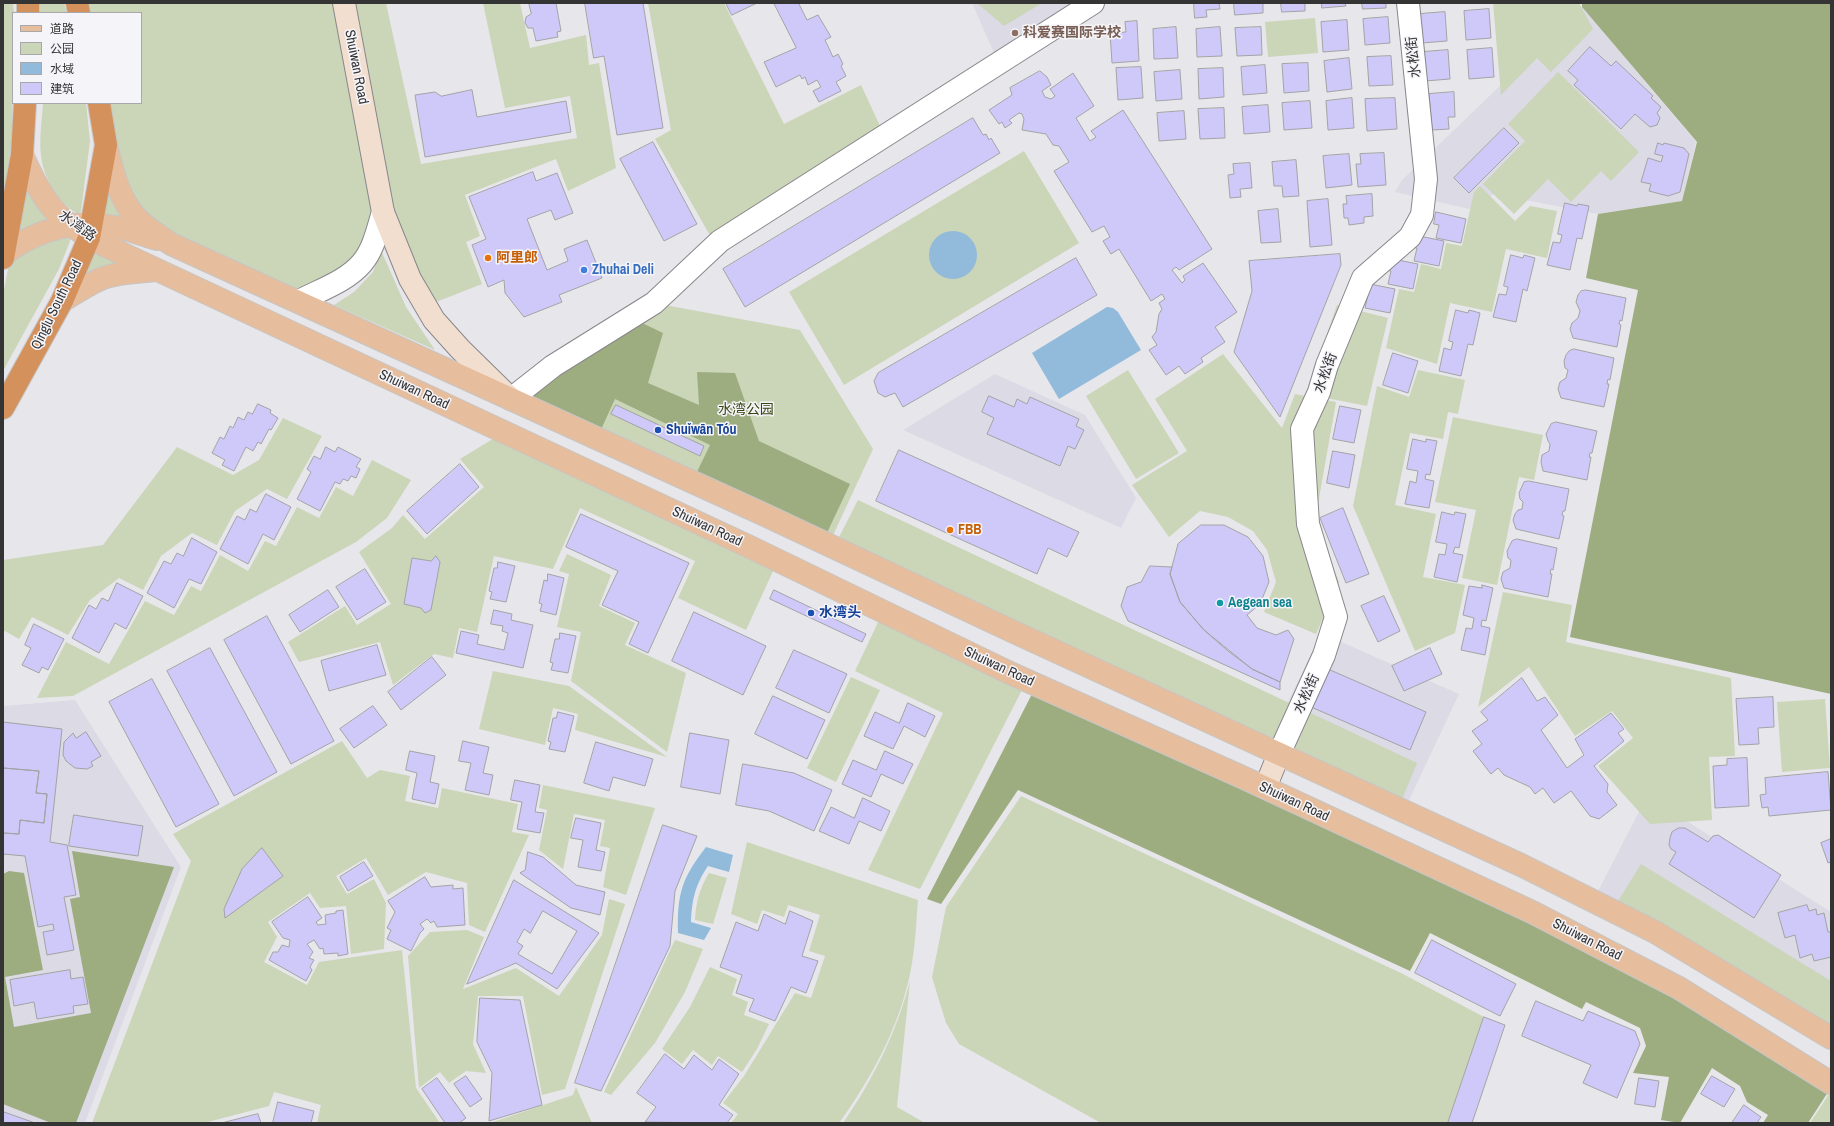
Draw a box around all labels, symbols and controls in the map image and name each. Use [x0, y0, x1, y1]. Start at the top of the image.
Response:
legend [12, 12, 142, 104]
text: 道路 [50, 21, 74, 37]
place label: 科爱赛国际学校 [1023, 25, 1121, 41]
street label: Shuiwan Road [341, 28, 371, 106]
marker: 科爱赛国际学校 [1010, 28, 1020, 38]
street label: 水松街 [1403, 35, 1425, 79]
text: 公园 [50, 41, 74, 57]
text: 水域 [50, 61, 74, 77]
text: 建筑 [50, 81, 74, 97]
street label: 水湾路 [55, 207, 99, 245]
place label: 阿里郎 [496, 250, 538, 266]
marker: 阿里郎 [483, 253, 493, 263]
street label: Qinglu South Road [28, 257, 86, 353]
place label: Zhuhai Deli [592, 262, 654, 278]
marker: Zhuhai Deli [579, 265, 589, 275]
street label: 水松街 [1311, 350, 1341, 396]
street label: Shuiwan Road [376, 366, 452, 414]
park label: 水湾公园 [718, 402, 774, 418]
place label: Shuǐwān Tóu [666, 422, 737, 438]
marker: Shuǐwān Tóu [653, 425, 663, 435]
street label: Shuiwan Road [669, 503, 745, 551]
place label: FBB [958, 522, 982, 538]
marker: FBB [945, 525, 955, 535]
place label: Aegean sea [1228, 595, 1292, 611]
marker: Aegean sea [1215, 598, 1225, 608]
place label: 水湾头 [819, 605, 861, 621]
marker: 水湾头 [806, 608, 816, 618]
street label: Shuiwan Road [961, 643, 1037, 691]
street label: 水松街 [1291, 671, 1323, 717]
street label: Shuiwan Road [1256, 778, 1332, 826]
street label: Shuiwan Road [1550, 915, 1624, 965]

